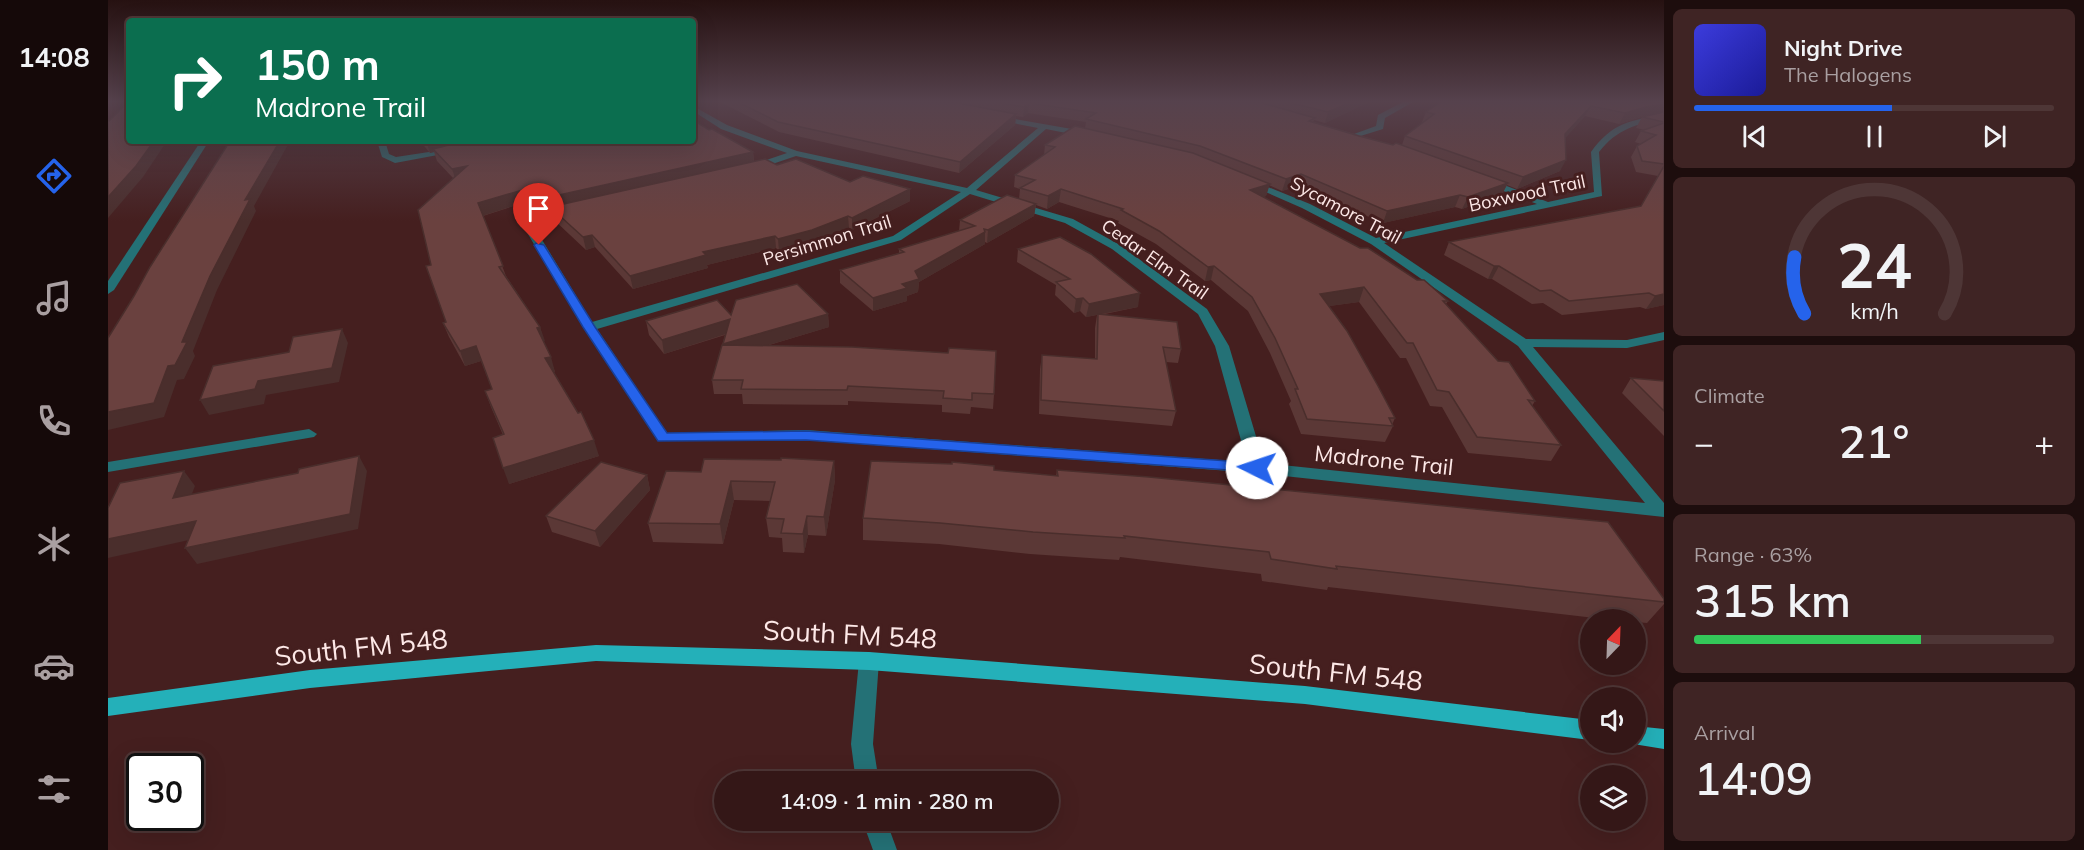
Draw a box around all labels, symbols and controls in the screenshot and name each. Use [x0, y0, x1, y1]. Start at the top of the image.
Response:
text: Night Drive [1784, 34, 1903, 62]
text: 150 m [255, 38, 380, 91]
text: 14:08 [18, 40, 90, 74]
icon: right [156, 42, 234, 120]
text: The Halogens [1784, 62, 1912, 87]
text: Madrone Trail [255, 90, 426, 124]
icon: previous [1738, 120, 1771, 153]
icon: pause [1858, 120, 1891, 153]
icon: next [1978, 120, 2011, 153]
icon: directions [33, 155, 75, 197]
street label: Boxwood Trail [1467, 169, 1587, 217]
street label: Sycamore Trail [1287, 171, 1405, 249]
pin [513, 183, 564, 245]
icon: arrive [522, 192, 555, 225]
street label: Persimmon Trail [760, 210, 894, 270]
street label: Cedar Elm Trail [1097, 214, 1213, 304]
text: 24 [1837, 225, 1911, 304]
icon: music [33, 277, 75, 319]
text: km/h [1850, 297, 1898, 324]
text: Climate [1694, 383, 1765, 408]
icon: phone [33, 400, 75, 442]
text: 21° [1839, 413, 1909, 469]
text: − [1694, 422, 1714, 463]
text: + [2034, 422, 2054, 463]
position arrow [1225, 436, 1289, 500]
street label: Madrone Trail [1313, 439, 1455, 481]
icon: climate [33, 523, 75, 565]
text: Range · 63% [1694, 542, 1812, 567]
text: 315 km [1694, 572, 1851, 628]
north arrow [1580, 609, 1646, 675]
map controls [1580, 609, 1646, 831]
street label: South FM 548 [762, 612, 938, 656]
street label: South FM 548 [273, 621, 449, 673]
icon: car [33, 645, 75, 687]
street label: South FM 548 [1248, 646, 1424, 698]
button: sound [1580, 687, 1646, 753]
text: Arrival [1694, 720, 1755, 745]
text: 14:09 [1694, 750, 1813, 806]
speed limit sign: 30 [126, 753, 204, 831]
button: layers [1580, 765, 1646, 831]
icon: filters [33, 768, 75, 810]
text: 14:09 · 1 min · 280 m [779, 787, 994, 815]

